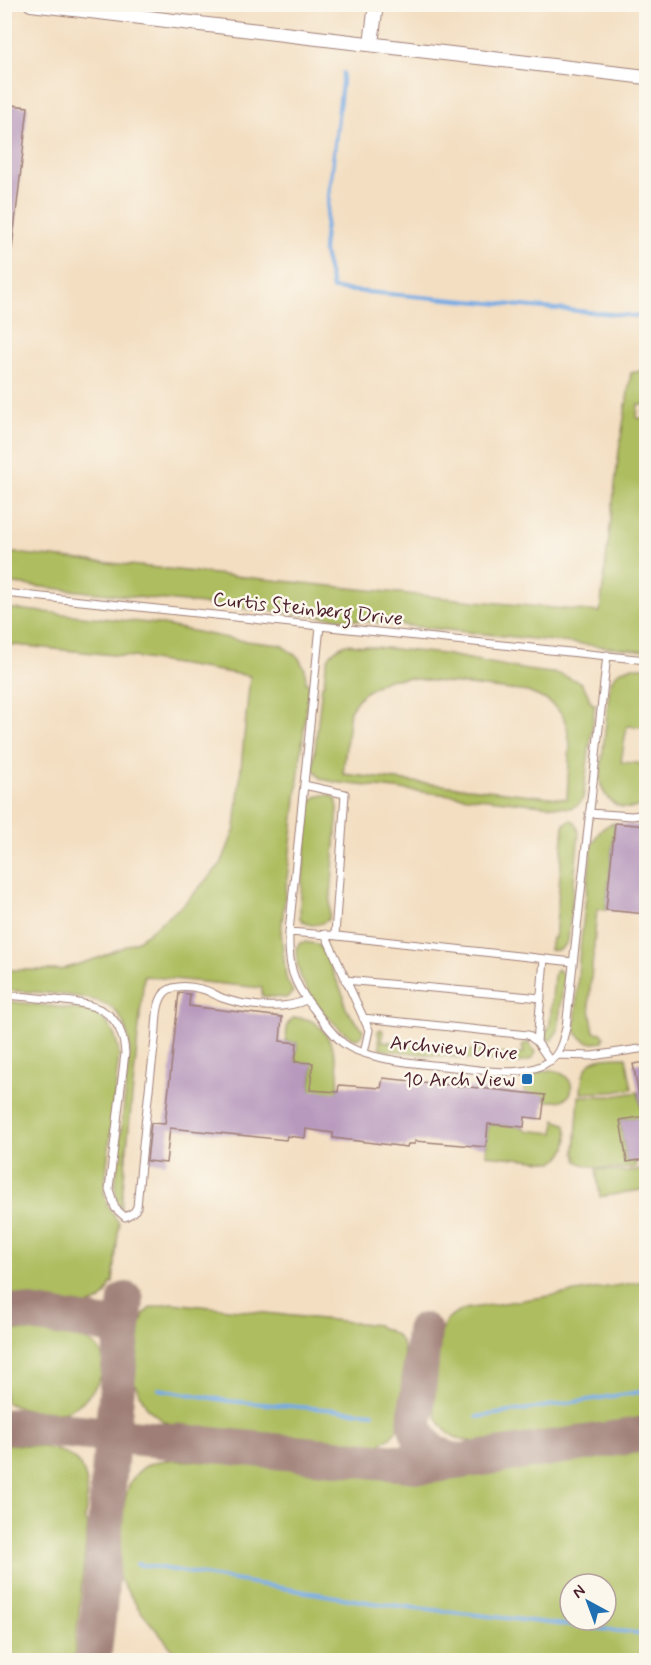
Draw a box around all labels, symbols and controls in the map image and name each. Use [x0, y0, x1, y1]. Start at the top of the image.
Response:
street label: Curtis Steinberg Drive [211, 586, 404, 635]
street label: Archview Drive [389, 1029, 519, 1068]
place label: 10 Arch View [403, 1067, 515, 1094]
marker: 10 Arch View [520, 1072, 534, 1086]
north arrow [558, 1572, 618, 1632]
text: N [568, 1580, 590, 1603]

